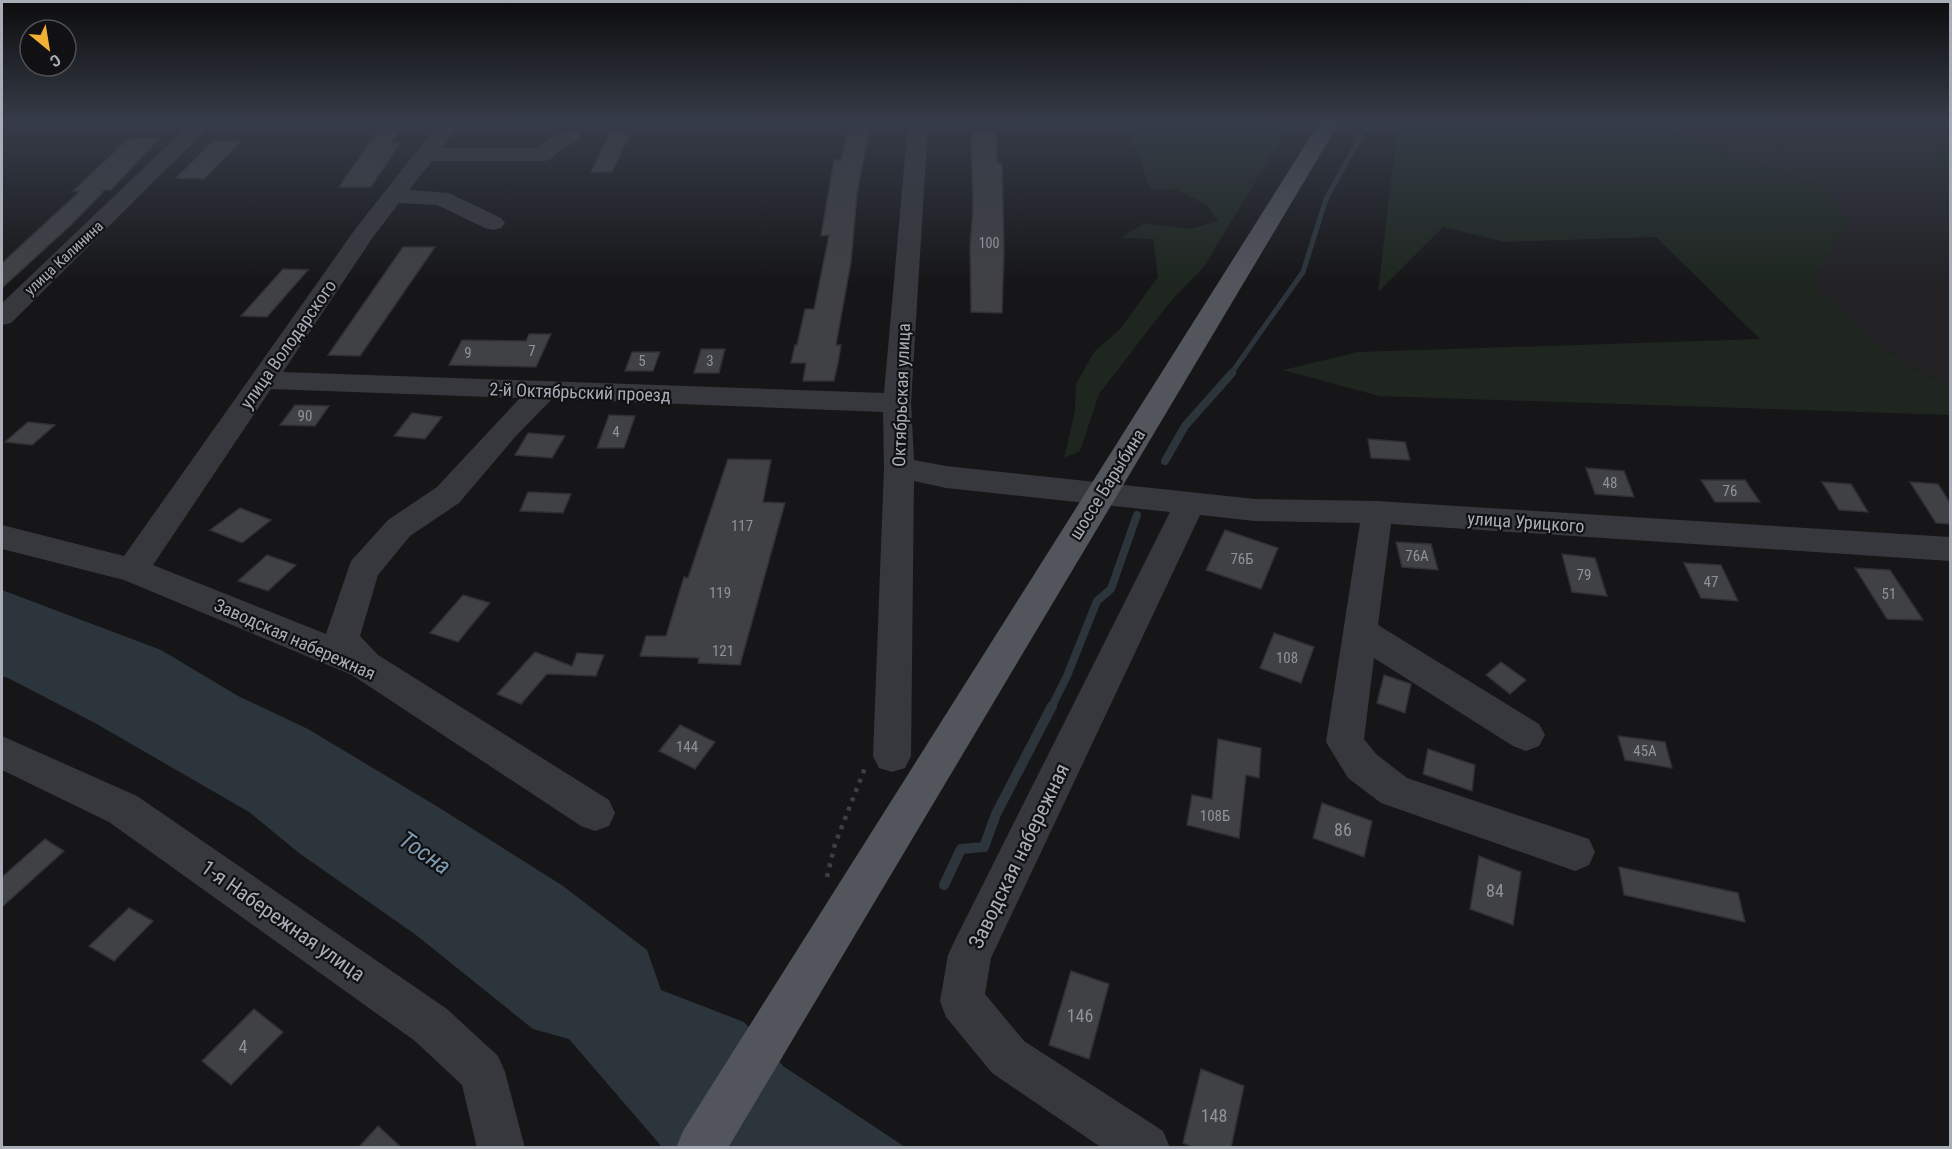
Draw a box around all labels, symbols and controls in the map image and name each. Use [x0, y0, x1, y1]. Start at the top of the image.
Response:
north arrow [18, 18, 78, 78]
text: С [47, 50, 64, 71]
street label: улица Калинина [21, 217, 107, 299]
house number: 100 [979, 235, 999, 251]
street label: улица Володарского [236, 276, 340, 412]
street label: Октябрьская улица [888, 323, 914, 467]
house number: 7 [528, 342, 536, 360]
house number: 9 [464, 344, 472, 362]
house number: 5 [638, 352, 646, 370]
house number: 3 [706, 352, 714, 370]
street label: 2-й Октябрьский проезд [489, 378, 671, 406]
house number: 90 [298, 407, 312, 425]
house number: 4 [612, 423, 620, 441]
street label: шоссе Барыбина [1065, 425, 1149, 543]
house number: 48 [1603, 474, 1617, 492]
house number: 76 [1723, 482, 1737, 500]
street label: улица Урицкого [1467, 507, 1585, 537]
house number: 117 [731, 517, 753, 535]
house number: 76А [1405, 547, 1429, 565]
house number: 76Б [1230, 550, 1254, 568]
house number: 79 [1577, 566, 1591, 584]
house number: 47 [1704, 573, 1718, 591]
house number: 119 [709, 584, 731, 602]
house number: 51 [1882, 585, 1896, 603]
street label: Заводская набережная [211, 594, 379, 684]
house number: 121 [712, 642, 734, 660]
house number: 108 [1276, 649, 1298, 667]
house number: 144 [676, 738, 698, 756]
house number: 45А [1633, 742, 1657, 760]
street label: Заводская набережная [964, 759, 1074, 953]
house number: 108Б [1200, 807, 1230, 825]
house number: 86 [1334, 819, 1352, 840]
water label: Тосна [394, 825, 456, 881]
street label: 1-я Набережная улица [197, 855, 369, 987]
house number: 84 [1486, 880, 1504, 901]
house number: 146 [1067, 1005, 1093, 1026]
house number: 4 [239, 1036, 248, 1057]
house number: 148 [1201, 1105, 1227, 1126]

